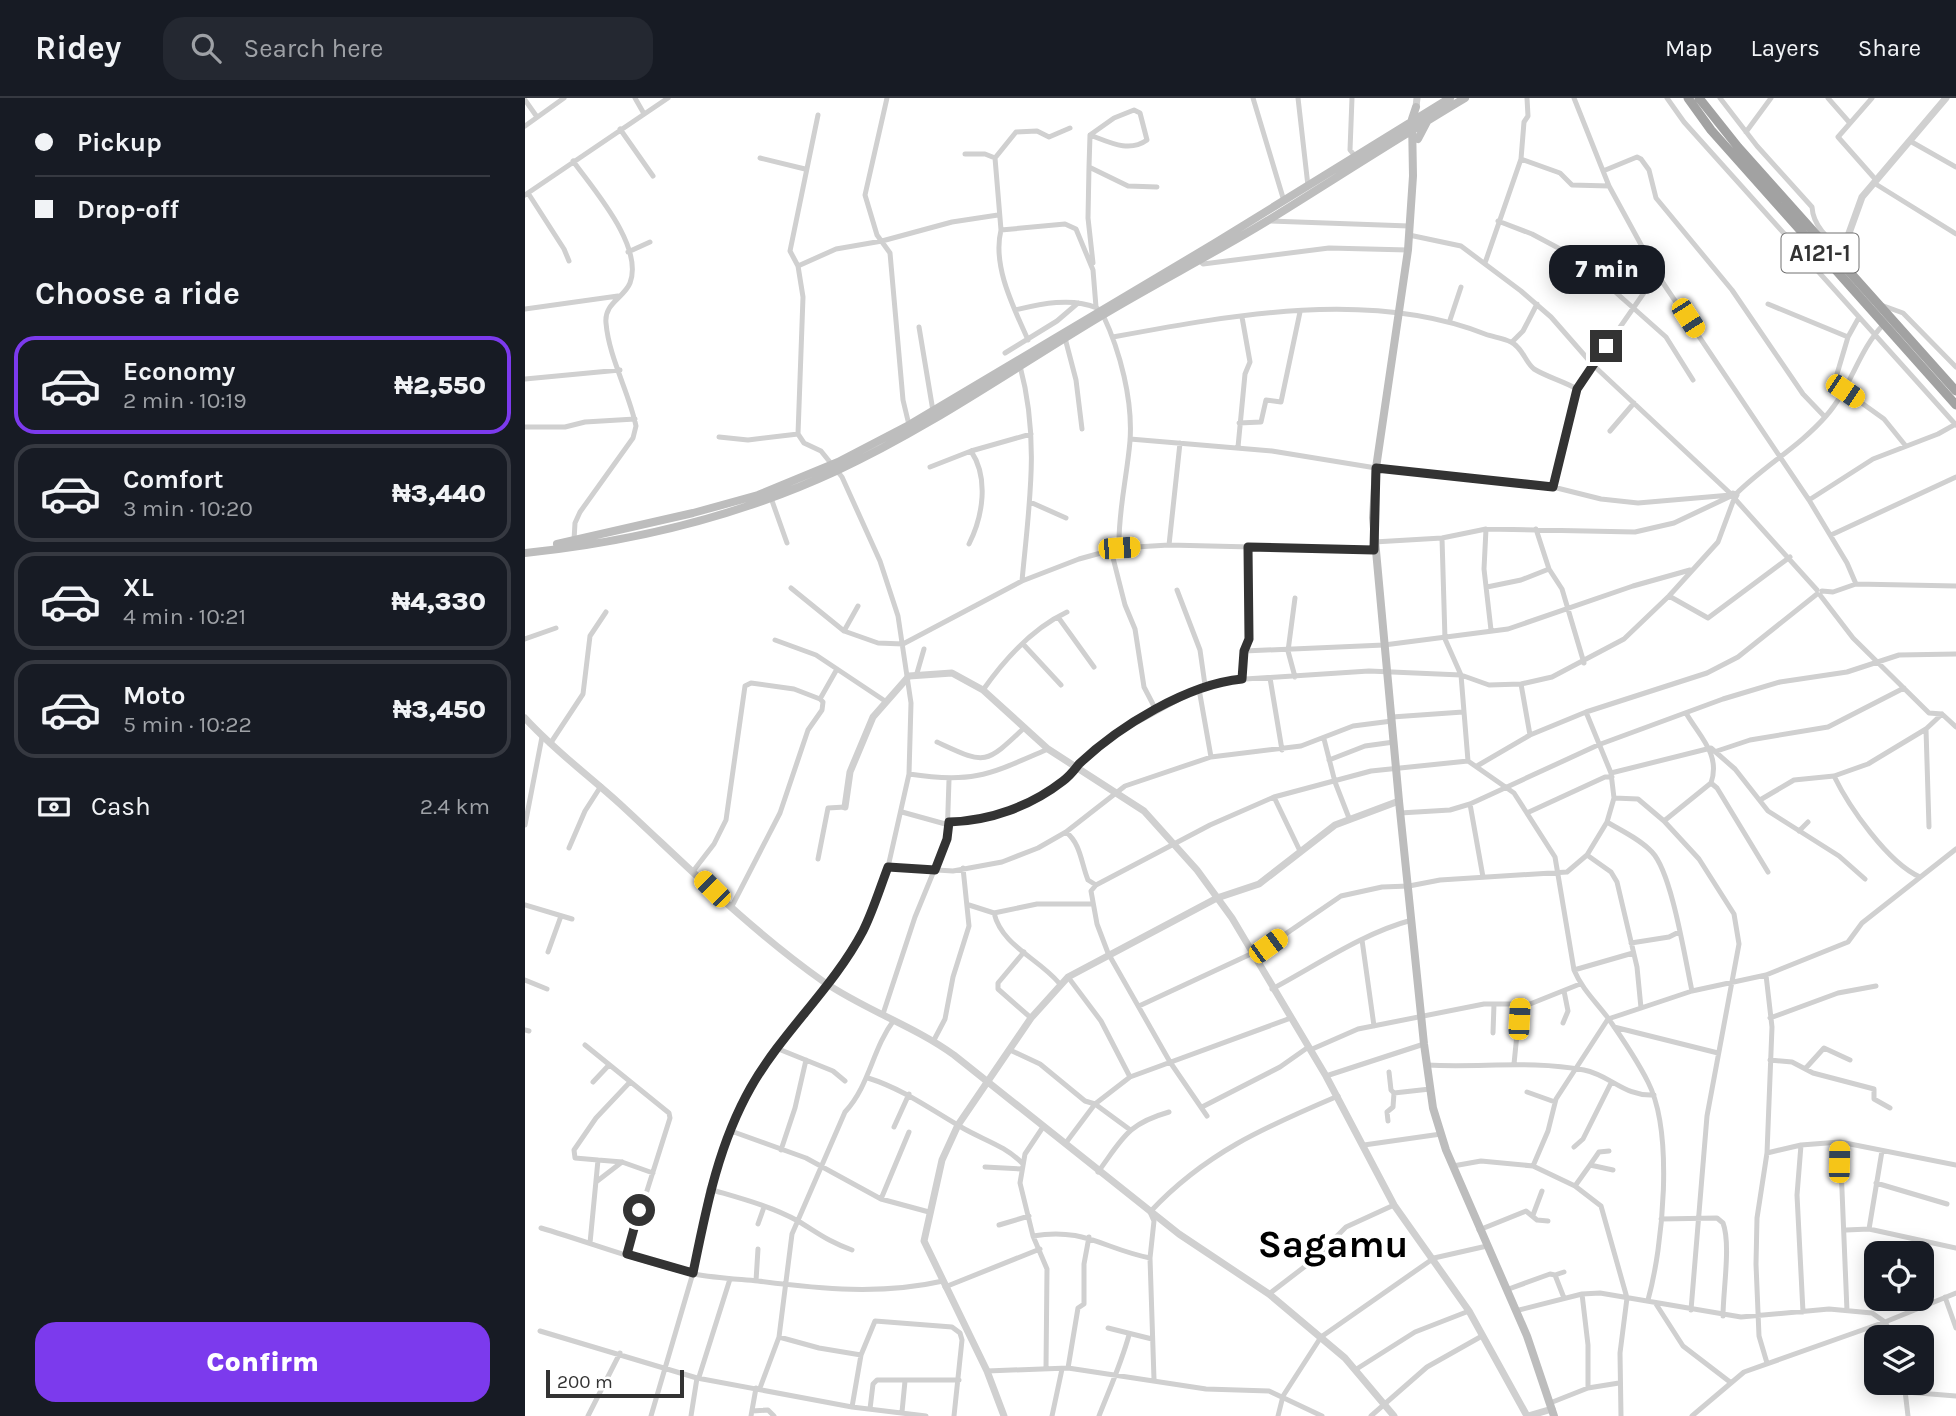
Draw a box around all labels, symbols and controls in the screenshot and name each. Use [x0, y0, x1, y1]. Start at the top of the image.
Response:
search box [163, 17, 653, 80]
text: Ridey [35, 29, 121, 67]
icon: search [187, 29, 225, 67]
text: Search here [243, 33, 383, 64]
text: Map [1665, 34, 1713, 62]
text: Layers [1751, 34, 1820, 62]
text: Share [1858, 34, 1921, 62]
text: Pickup [77, 127, 162, 158]
text: Drop-off [77, 194, 179, 225]
road number: A121-1 [1781, 234, 1859, 272]
callout: 7 min [1548, 244, 1664, 294]
text: 7 min [1575, 256, 1639, 283]
text: Choose a ride [35, 275, 240, 312]
car [1668, 295, 1709, 341]
route end [1590, 330, 1622, 362]
icon: car [39, 354, 102, 417]
text: Economy [123, 356, 235, 387]
text: ₦2,550 [394, 370, 486, 401]
car [1822, 371, 1869, 411]
text: 2 min · 10:19 [123, 387, 247, 414]
icon: car [39, 462, 102, 525]
text: Comfort [123, 464, 224, 495]
text: ₦3,440 [392, 478, 486, 509]
text: 3 min · 10:20 [123, 495, 253, 522]
car [1098, 536, 1141, 560]
icon: car [39, 570, 102, 633]
text: XL [123, 572, 154, 603]
text: ₦4,330 [391, 586, 486, 617]
text: 4 min · 10:21 [123, 603, 246, 630]
icon: car [39, 678, 102, 741]
text: Moto [123, 680, 185, 711]
text: ₦3,450 [393, 694, 486, 725]
text: 5 min · 10:22 [123, 711, 252, 738]
icon: cash [35, 788, 73, 826]
text: Cash [91, 791, 151, 822]
text: 2.4 km [420, 793, 490, 820]
car [690, 867, 735, 911]
car [1245, 925, 1292, 967]
car [1508, 997, 1531, 1041]
car [1829, 1141, 1850, 1183]
route start [623, 1194, 655, 1226]
district label: Sagamu [1258, 1222, 1408, 1267]
map controls [1864, 1241, 1934, 1395]
button: locate [1864, 1241, 1934, 1311]
button: Confirm [35, 1322, 490, 1402]
button: layers [1864, 1325, 1934, 1395]
scale bar [546, 1367, 684, 1399]
text: 200 m [557, 1371, 613, 1393]

